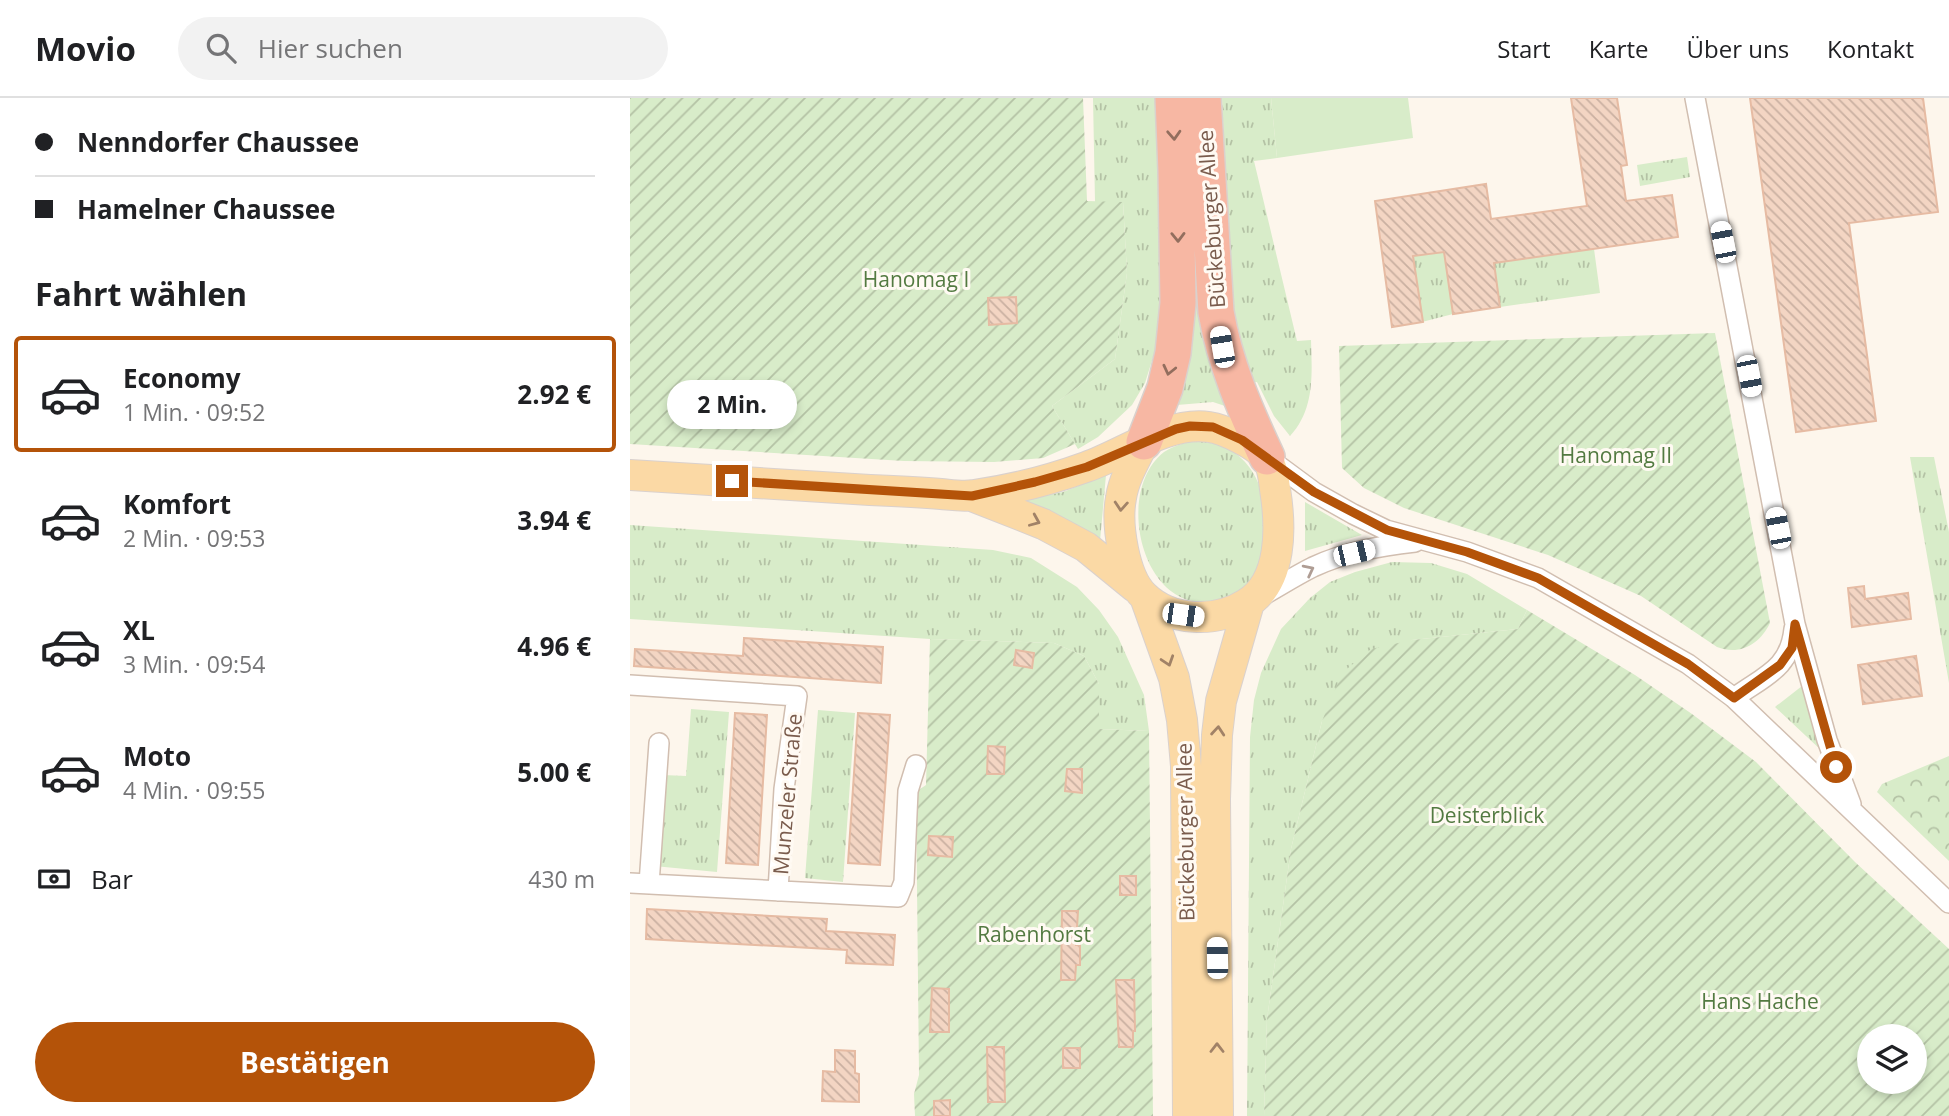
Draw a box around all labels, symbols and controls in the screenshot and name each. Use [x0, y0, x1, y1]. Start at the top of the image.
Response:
search box [178, 17, 668, 80]
text: Movio [35, 26, 136, 71]
icon: search [202, 29, 240, 67]
text: Hier suchen [258, 30, 403, 66]
text: Start [1497, 32, 1551, 65]
text: Karte [1589, 32, 1649, 65]
text: Über uns [1687, 32, 1789, 65]
text: Kontakt [1827, 32, 1914, 65]
text: Nenndorfer Chaussee [77, 124, 359, 160]
one-way arrow [1167, 129, 1182, 140]
street label: Bückeburger Allee [1191, 129, 1231, 309]
text: Hamelner Chaussee [77, 191, 335, 227]
car [1709, 219, 1738, 265]
one-way arrow [1170, 232, 1185, 243]
park label: Hanomag I [863, 265, 969, 293]
text: Fahrt wählen [35, 272, 247, 315]
car [1209, 324, 1236, 370]
car [1735, 353, 1764, 399]
text: Economy [123, 360, 241, 396]
icon: car [39, 363, 102, 426]
one-way arrow [1163, 364, 1177, 376]
text: 2.92 € [517, 376, 591, 412]
callout: 2 Min. [667, 380, 797, 428]
text: 2 Min. [697, 388, 767, 420]
text: 1 Min. · 09:52 [123, 396, 265, 428]
park label: Hanomag II [1560, 441, 1672, 469]
route end [716, 465, 748, 497]
text: Komfort [123, 486, 231, 522]
icon: car [39, 489, 102, 552]
one-way arrow [1114, 500, 1129, 511]
text: 3.94 € [517, 502, 591, 538]
car [1764, 505, 1793, 551]
one-way arrow [1029, 513, 1041, 527]
text: 2 Min. · 09:53 [123, 522, 265, 554]
car [1332, 538, 1377, 568]
one-way arrow [1302, 564, 1314, 578]
car [1161, 602, 1206, 628]
text: XL [123, 612, 155, 648]
icon: car [39, 615, 102, 678]
text: 4.96 € [517, 628, 591, 664]
text: 3 Min. · 09:54 [123, 648, 265, 680]
one-way arrow [1160, 654, 1174, 667]
street label: Munzeler Straße [766, 712, 808, 876]
one-way arrow [1210, 725, 1225, 736]
text: Moto [123, 738, 191, 774]
icon: car [39, 741, 102, 804]
street label: Bückeburger Allee [1169, 743, 1201, 921]
route start [1820, 751, 1852, 783]
text: 5.00 € [517, 754, 591, 790]
text: 4 Min. · 09:55 [123, 774, 265, 806]
park label: Deisterblick [1430, 801, 1544, 829]
icon: cash [35, 860, 73, 898]
text: Bar [91, 861, 133, 897]
text: 430 m [528, 863, 595, 895]
park label: Rabenhorst [977, 920, 1091, 948]
car [1207, 937, 1228, 979]
park label: Hans Hache [1701, 987, 1819, 1015]
button: Bestätigen [35, 1022, 595, 1102]
map controls [1857, 1024, 1927, 1094]
button: layers [1857, 1024, 1927, 1094]
one-way arrow [1209, 1042, 1225, 1053]

